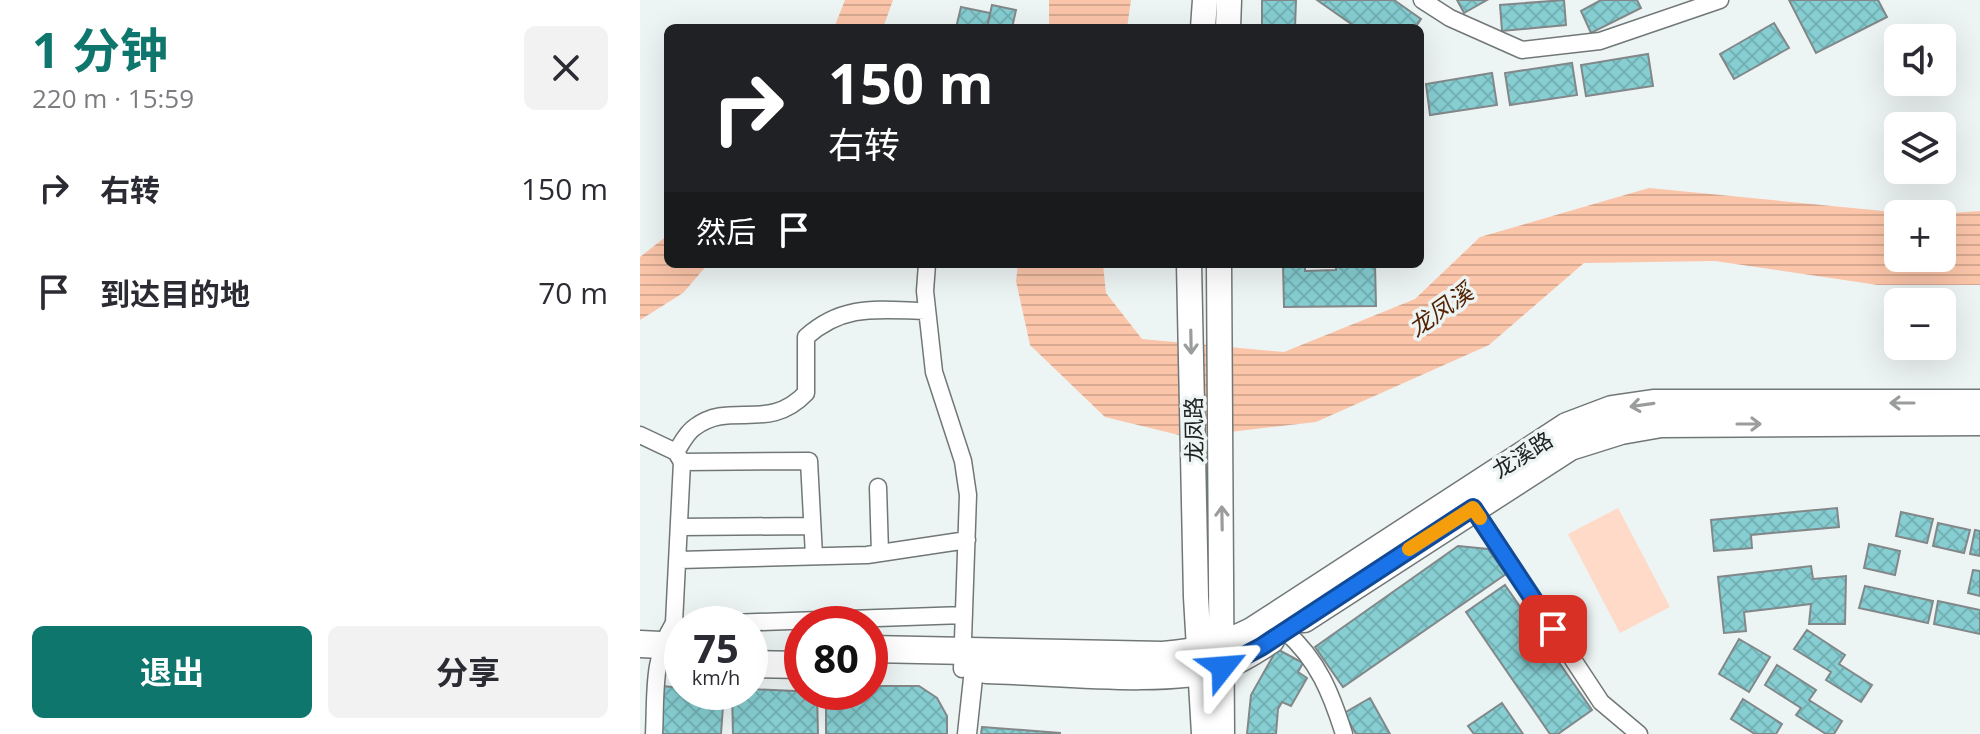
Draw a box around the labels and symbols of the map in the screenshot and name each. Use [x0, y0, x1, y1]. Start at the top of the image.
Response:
water label: 龙凤溪 [1401, 273, 1481, 343]
one-way arrow [1183, 328, 1199, 355]
one-way arrow [1889, 395, 1916, 411]
street label: 龙凤路 [1177, 397, 1209, 463]
one-way arrow [1630, 398, 1655, 413]
one-way arrow [1735, 416, 1762, 432]
street label: 龙溪路 [1486, 424, 1558, 484]
one-way arrow [1214, 505, 1230, 532]
pin [1519, 595, 1587, 663]
speed limit sign: 80 [784, 606, 888, 710]
position arrow [1181, 625, 1265, 709]

